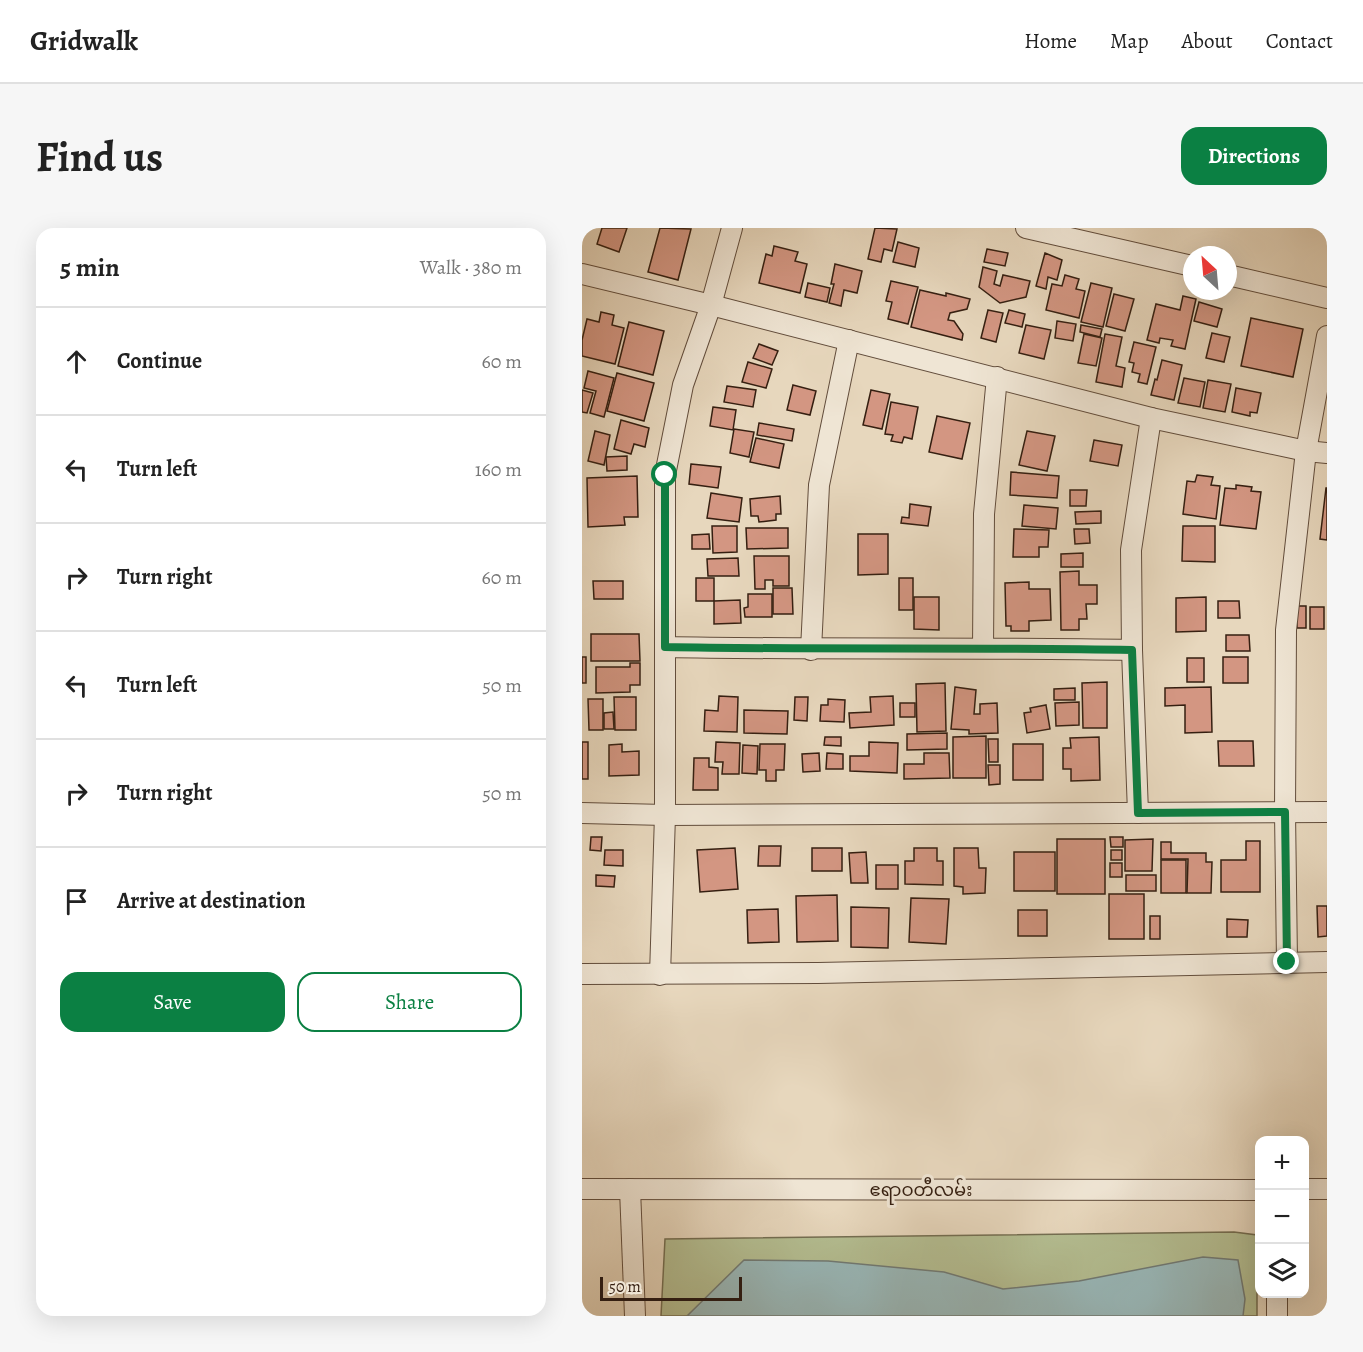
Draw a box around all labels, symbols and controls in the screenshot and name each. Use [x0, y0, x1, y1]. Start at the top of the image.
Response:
text: Gridwalk [30, 22, 138, 60]
text: Home [1024, 27, 1077, 55]
text: Map [1110, 27, 1148, 55]
text: About [1181, 27, 1233, 55]
text: Contact [1266, 27, 1333, 55]
button: Directions [1181, 127, 1327, 185]
text: Find us [36, 128, 163, 185]
north arrow [1183, 246, 1237, 300]
text: 5 min [60, 250, 120, 285]
text: Walk · 380 m [420, 254, 522, 281]
icon: ahead [60, 345, 93, 378]
text: Continue [117, 346, 202, 376]
text: 60 m [482, 348, 522, 375]
icon: left [60, 453, 93, 486]
text: Turn left [117, 454, 197, 484]
text: 160 m [475, 456, 522, 483]
route start [651, 461, 677, 487]
icon: right [60, 561, 93, 594]
text: Turn right [117, 562, 213, 592]
text: 60 m [482, 564, 522, 591]
icon: left [60, 669, 93, 702]
text: Turn left [117, 670, 197, 700]
text: 50 m [482, 672, 522, 699]
icon: right [60, 777, 93, 810]
text: Turn right [117, 778, 213, 808]
text: 50 m [482, 780, 522, 807]
icon: arrive [60, 885, 93, 918]
text: Arrive at destination [117, 886, 306, 916]
route end [1273, 948, 1299, 974]
button: Save [60, 972, 285, 1032]
button: Share [297, 972, 522, 1032]
map controls [1255, 1136, 1309, 1298]
button: + [1255, 1136, 1309, 1190]
street label: ဧရာဝတီလမ်း [870, 1176, 972, 1205]
button: − [1255, 1190, 1309, 1244]
button: layers [1255, 1244, 1309, 1298]
scale bar [600, 1274, 742, 1302]
text: 50 m [609, 1276, 641, 1298]

